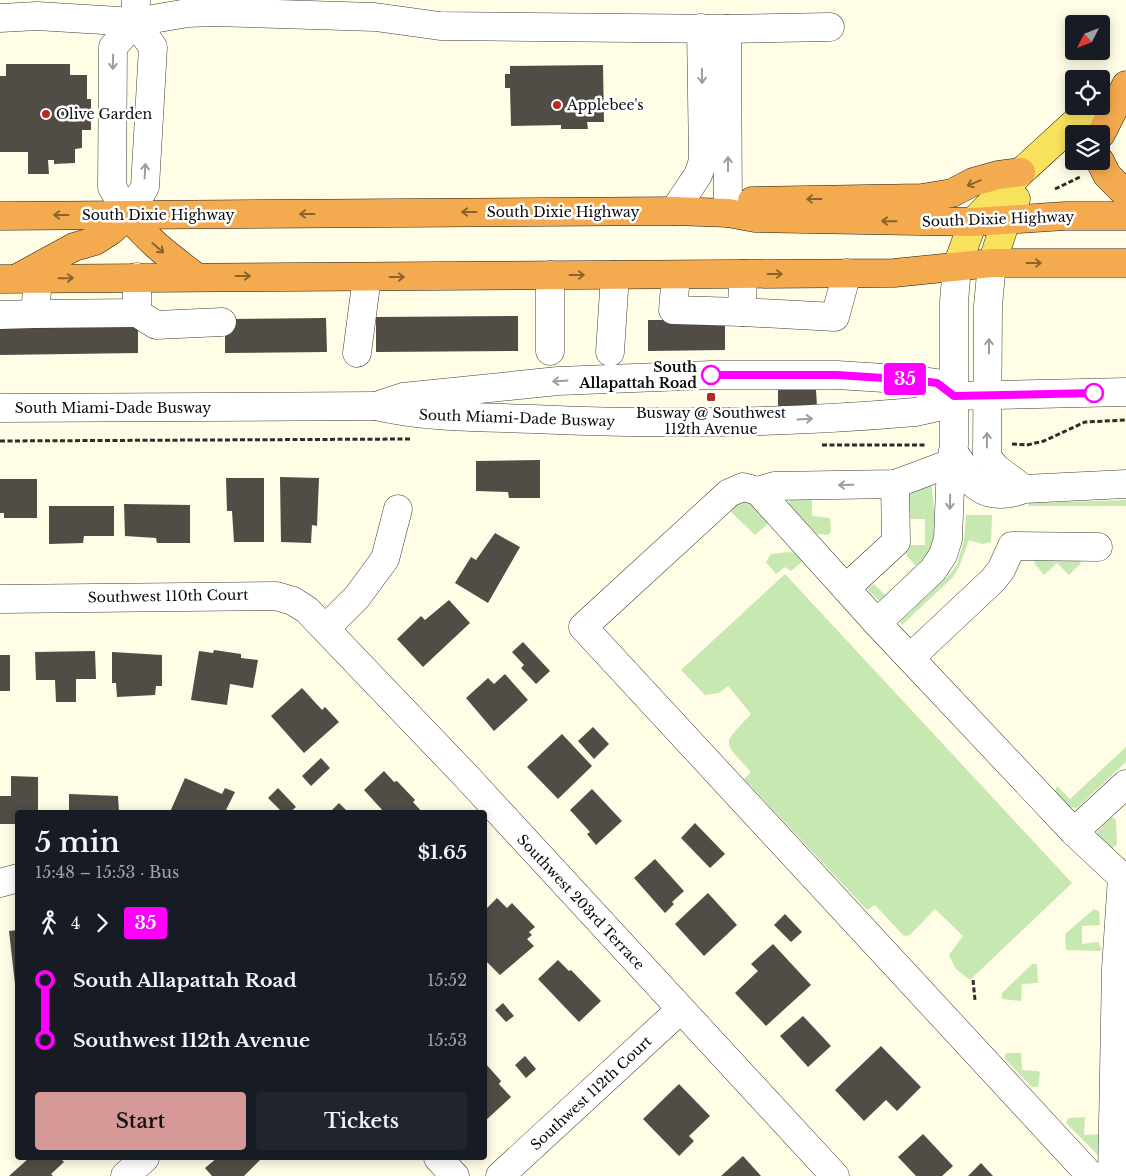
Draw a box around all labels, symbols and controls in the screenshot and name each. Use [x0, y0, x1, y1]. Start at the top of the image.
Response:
north arrow [1065, 15, 1110, 60]
map controls [1065, 15, 1110, 170]
one-way arrow [108, 54, 118, 70]
one-way arrow [697, 68, 706, 84]
button: locate [1065, 70, 1110, 115]
place label: Applebee's [566, 96, 644, 114]
marker: Applebee's [551, 99, 563, 111]
place label: Olive Garden [56, 105, 153, 123]
marker: Olive Garden [40, 108, 52, 120]
button: layers [1065, 125, 1110, 170]
one-way arrow [723, 156, 733, 172]
one-way arrow [141, 164, 150, 180]
one-way arrow [967, 179, 982, 188]
one-way arrow [806, 194, 822, 204]
street label: South Dixie Highway [487, 203, 639, 221]
street label: South Dixie Highway [82, 206, 234, 224]
street label: South Dixie Highway [921, 207, 1075, 231]
one-way arrow [462, 208, 478, 217]
one-way arrow [299, 209, 316, 219]
one-way arrow [54, 211, 70, 220]
one-way arrow [882, 216, 898, 225]
one-way arrow [152, 243, 165, 254]
one-way arrow [1026, 258, 1042, 268]
one-way arrow [766, 269, 782, 279]
one-way arrow [568, 270, 585, 280]
one-way arrow [235, 271, 251, 281]
one-way arrow [388, 272, 405, 282]
one-way arrow [58, 273, 74, 283]
one-way arrow [984, 338, 994, 354]
place label: South Allapattah Road [578, 358, 697, 392]
line badge: 35 [882, 363, 928, 395]
marker: South Allapattah Road [701, 365, 721, 385]
text: 35 [894, 368, 916, 390]
one-way arrow [553, 376, 569, 385]
unlabelled marker [1084, 383, 1104, 403]
marker: Busway @ Southwest 112th Avenue [705, 391, 717, 403]
street label: South Miami-Dade Busway [15, 399, 211, 417]
place label: Busway @ Southwest 112th Avenue [636, 404, 787, 438]
street label: South Miami-Dade Busway [419, 406, 616, 430]
one-way arrow [797, 415, 813, 424]
one-way arrow [982, 432, 992, 448]
one-way arrow [838, 480, 854, 489]
one-way arrow [945, 494, 954, 510]
street label: Southwest 110th Court [87, 586, 249, 606]
text: 5 min [35, 825, 120, 860]
street label: Southwest 203rd Terrace [513, 830, 649, 974]
text: $1.65 [418, 841, 467, 864]
text: 15:48 – 15:53 · Bus [35, 862, 179, 882]
icon: walk [35, 909, 63, 937]
icon: forward [88, 909, 116, 937]
text: 35 [134, 912, 157, 934]
text: 4 [71, 913, 80, 933]
text: South Allapattah Road [73, 969, 297, 992]
text: 15:52 [427, 970, 467, 990]
text: Southwest 112th Avenue [73, 1029, 310, 1052]
text: 15:53 [427, 1030, 467, 1050]
street label: Southwest 112th Court [527, 1032, 656, 1154]
button: Start [35, 1092, 246, 1150]
button: Tickets [256, 1092, 467, 1150]

